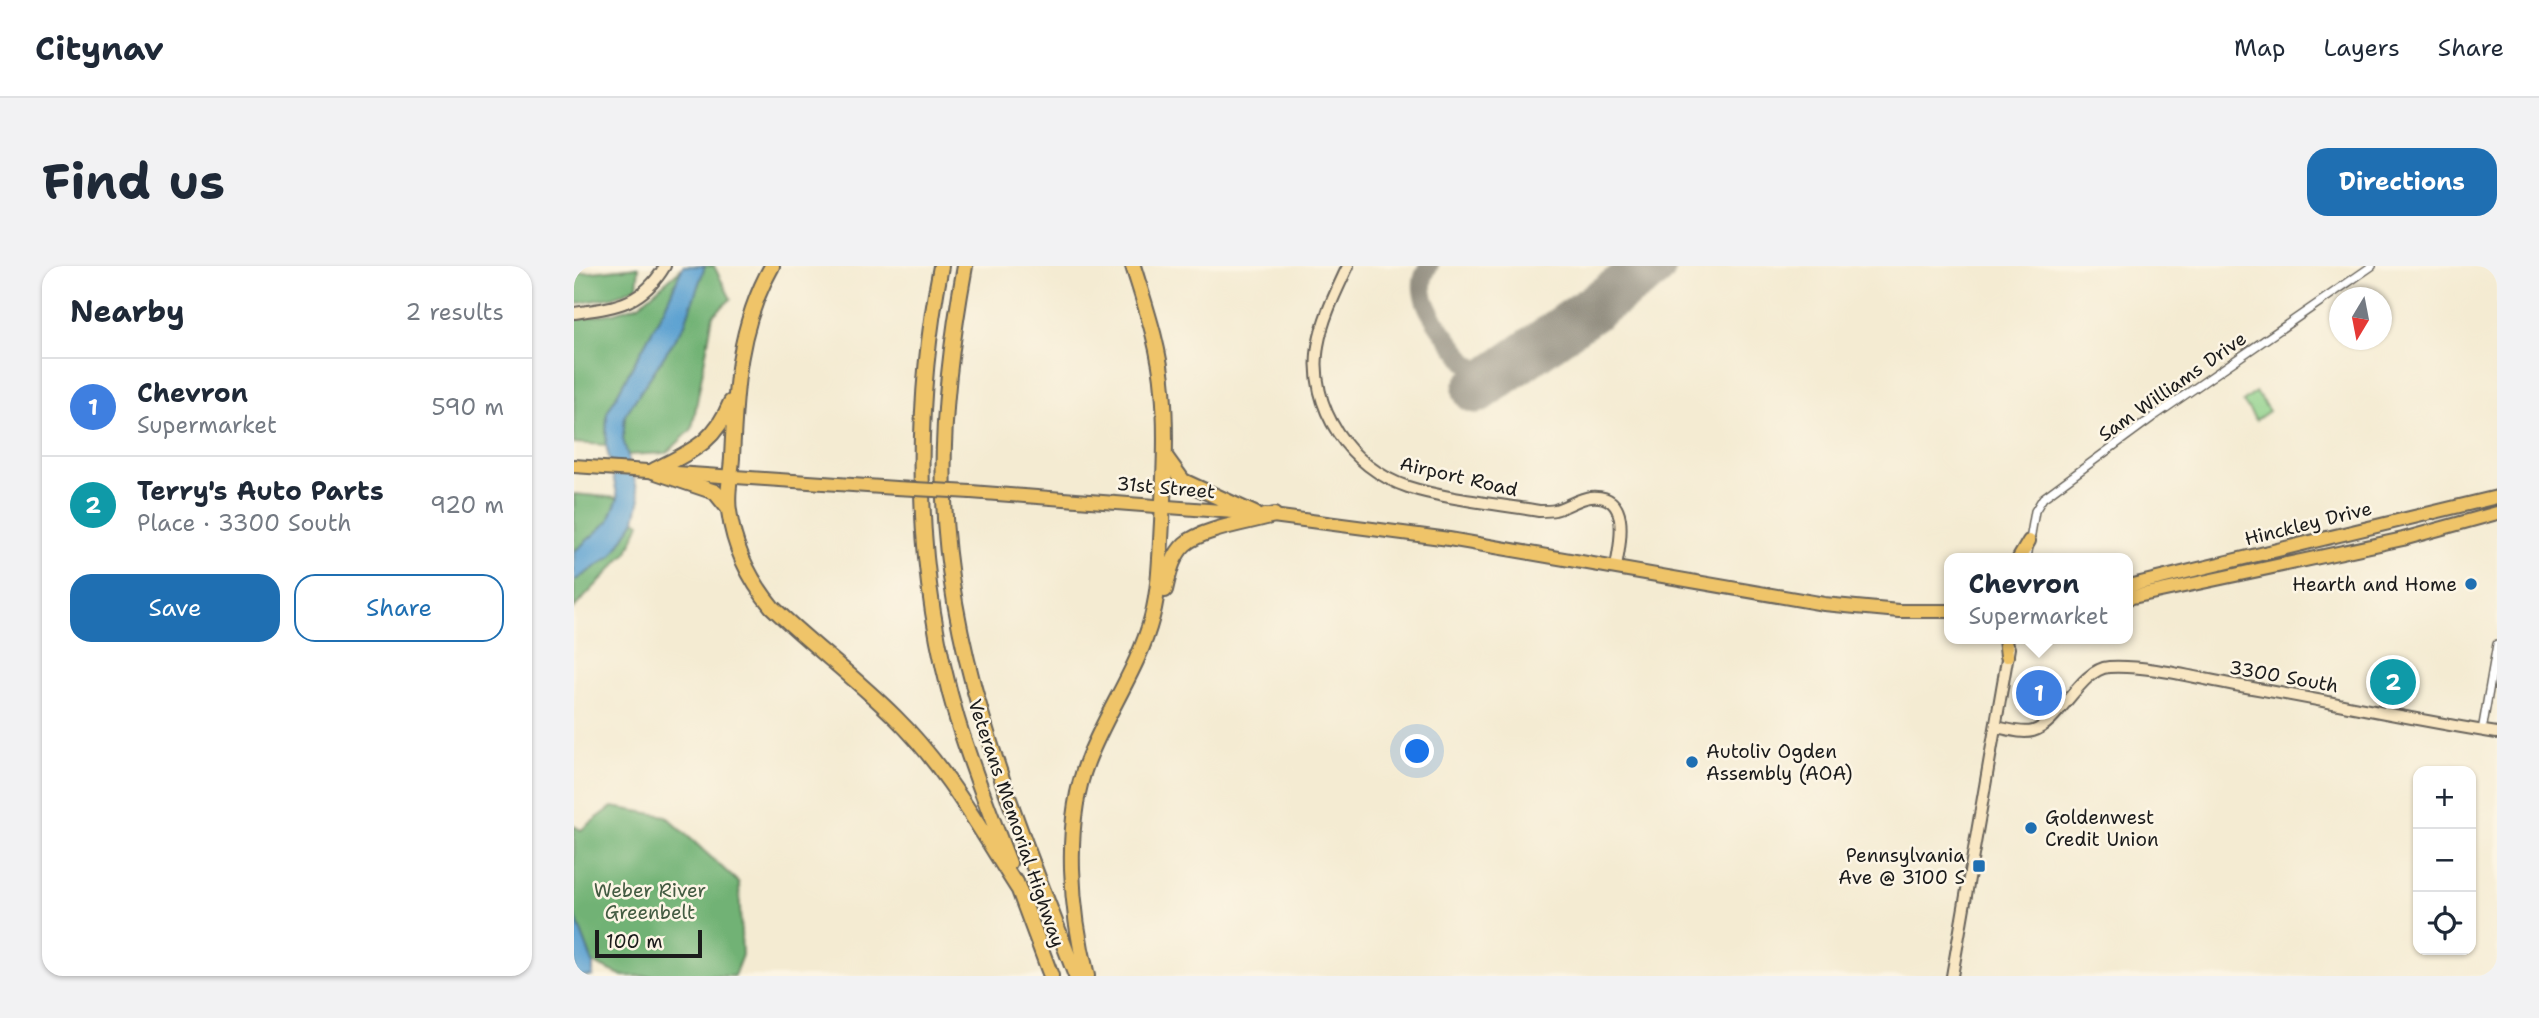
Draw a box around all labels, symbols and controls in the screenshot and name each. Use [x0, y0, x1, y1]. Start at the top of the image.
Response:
text: Citynav [35, 26, 164, 71]
text: Map [2234, 32, 2285, 64]
text: Layers [2323, 32, 2400, 64]
text: Share [2438, 32, 2504, 64]
button: Directions [2307, 148, 2497, 216]
text: Find us [42, 149, 225, 215]
north arrow [2329, 287, 2392, 350]
text: Nearby [70, 291, 185, 332]
text: 2 results [405, 297, 504, 327]
street label: Sam Williams Drive [2093, 326, 2251, 447]
text: Chevron [137, 375, 248, 410]
text: 1 [88, 392, 98, 422]
text: 590 m [431, 392, 504, 422]
text: Supermarket [137, 410, 277, 440]
street label: Airport Road [1398, 451, 1520, 502]
street label: 31st Street [1115, 471, 1216, 504]
text: Terry's Auto Parts [137, 473, 384, 508]
text: 2 [85, 490, 101, 520]
text: 920 m [430, 490, 504, 520]
street label: Hinckley Drive [2242, 496, 2374, 551]
text: Place · 3300 South [137, 508, 352, 538]
popup [1944, 553, 2133, 644]
text: Chevron [1968, 566, 2079, 601]
place label: Hearth and Home [2292, 572, 2457, 597]
button: Save [70, 574, 280, 642]
button: Share [294, 574, 504, 642]
marker: Hearth and Home [2463, 576, 2479, 592]
text: Supermarket [1968, 601, 2109, 631]
street label: 3300 South [2227, 655, 2341, 698]
pin: 2 [2370, 656, 2416, 708]
pin: 1 [2016, 667, 2062, 719]
street label: Veterans Memorial Highway [962, 696, 1071, 951]
your location [1400, 734, 1434, 768]
place label: Autoliv Ogden Assembly (AOA) [1706, 739, 1852, 786]
marker: Autoliv Ogden Assembly (AOA) [1684, 754, 1700, 770]
map controls [2413, 766, 2476, 955]
button: + [2413, 766, 2476, 829]
place label: Goldenwest Credit Union [2045, 805, 2159, 852]
marker: Goldenwest Credit Union [2023, 820, 2039, 836]
button: − [2413, 829, 2476, 892]
place label: Pennsylvania Ave @ 3100 S [1838, 843, 1965, 890]
marker: Pennsylvania Ave @ 3100 S [1971, 858, 1987, 874]
park label: Weber River Greenbelt [594, 878, 706, 925]
button: locate [2413, 892, 2476, 955]
scale bar [595, 927, 702, 959]
text: 100 m [606, 929, 663, 954]

